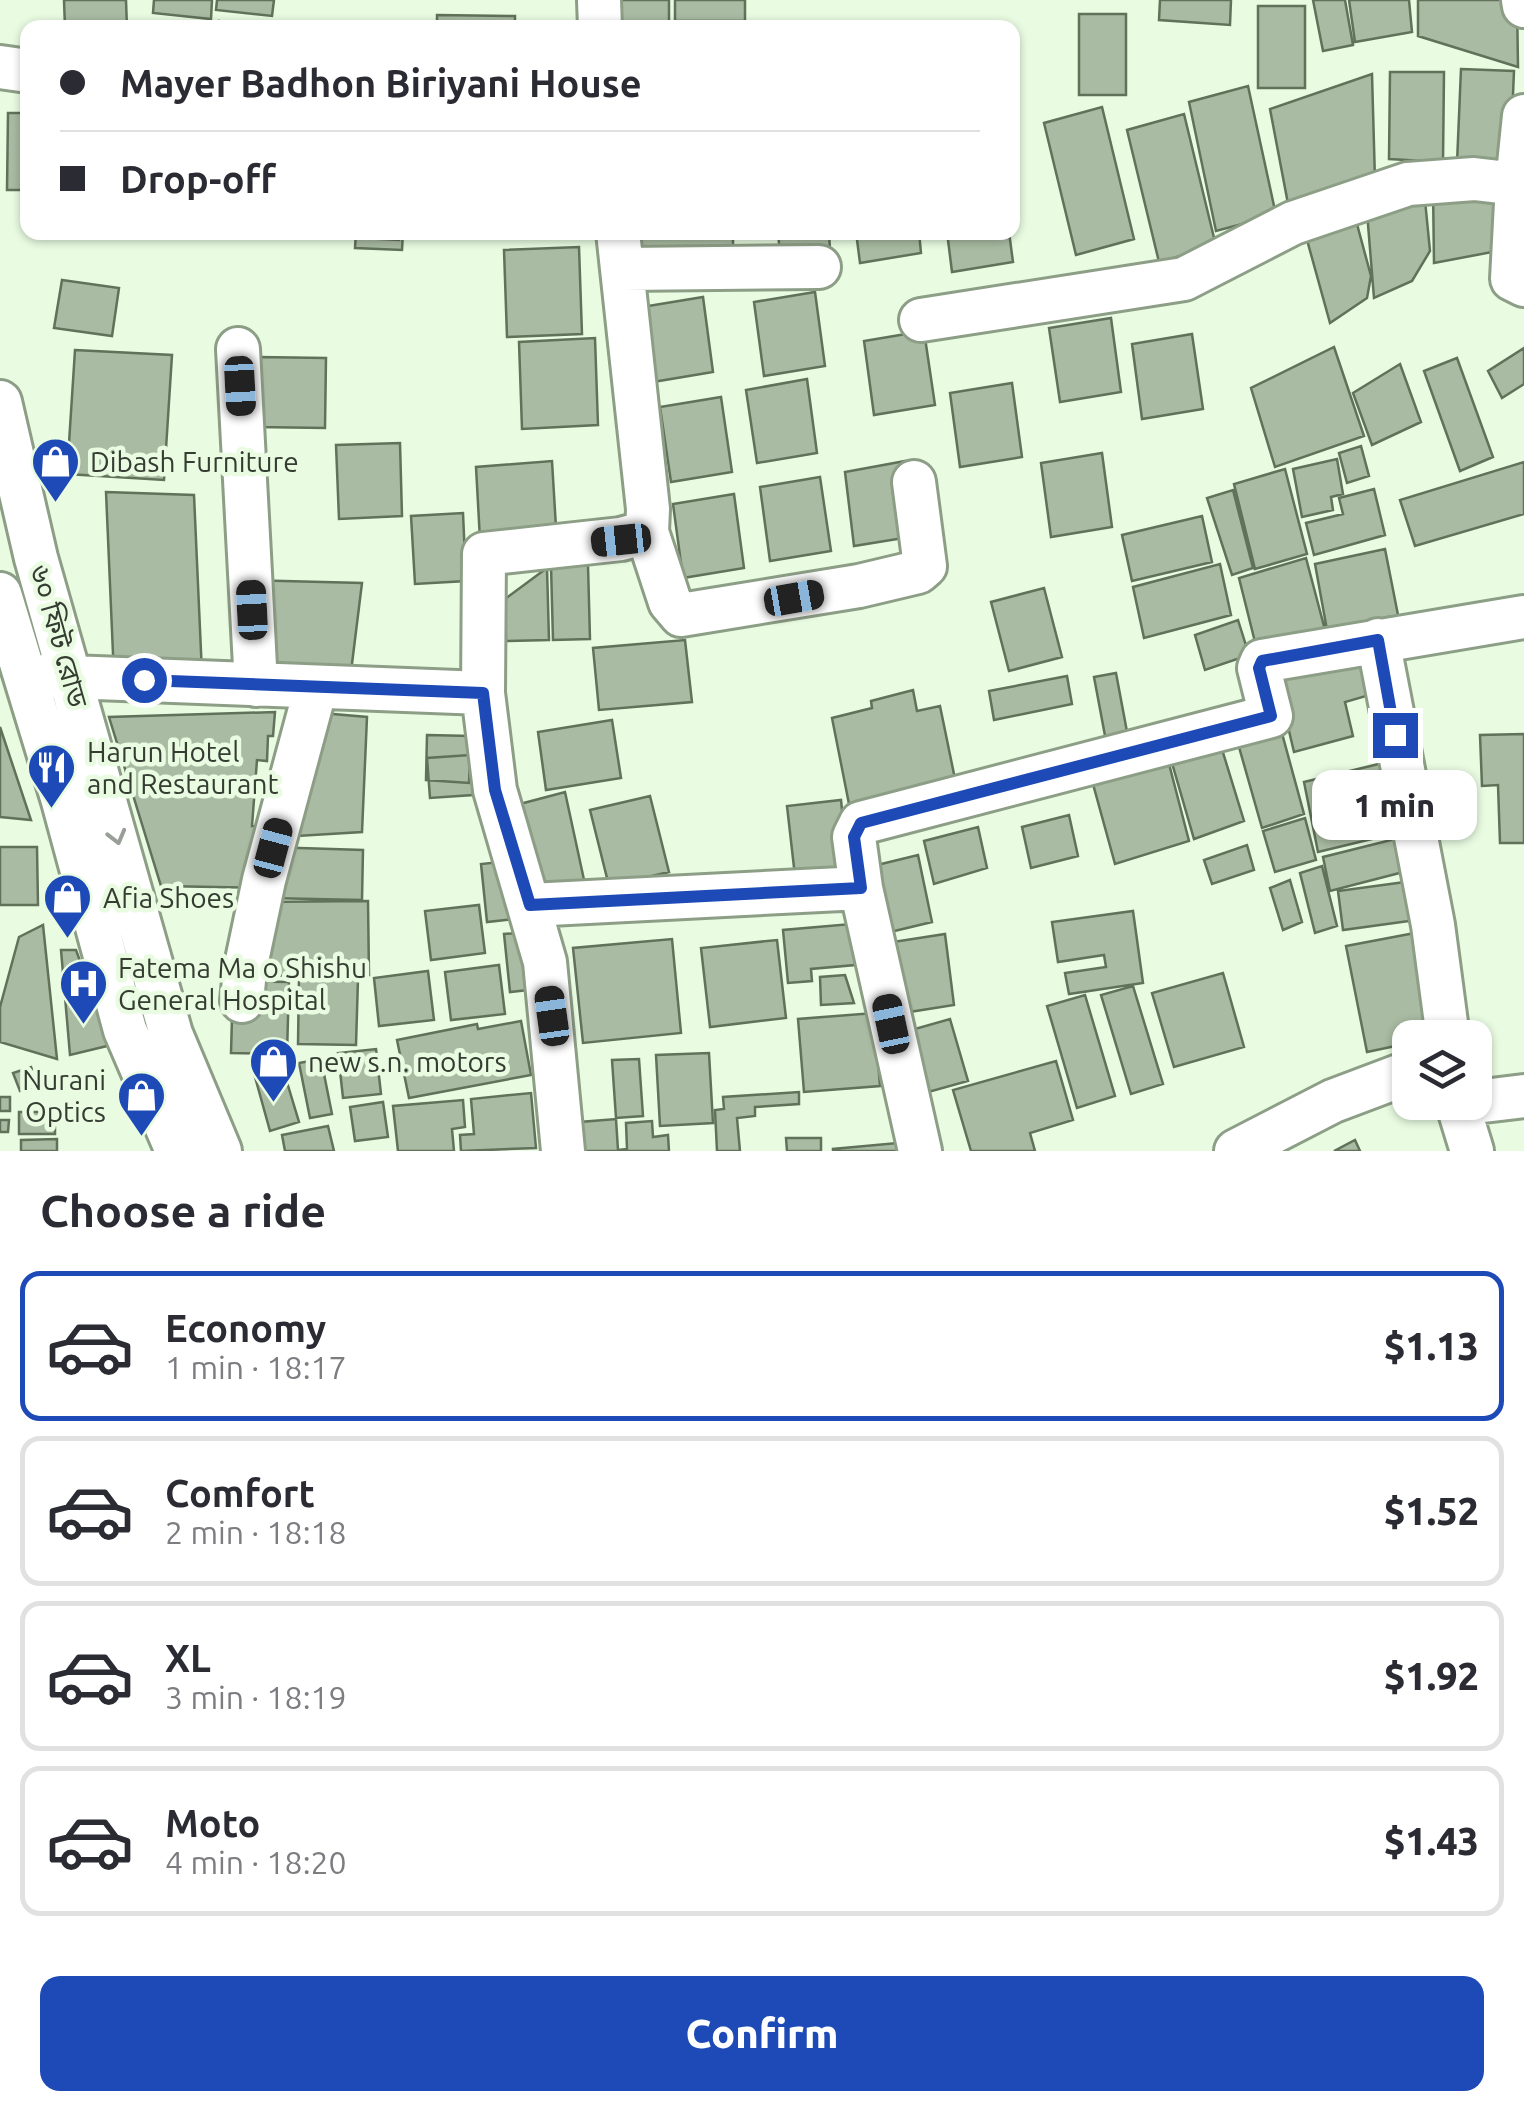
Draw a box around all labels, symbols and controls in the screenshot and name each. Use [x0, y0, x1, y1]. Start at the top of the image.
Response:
text: Mayer Badhon Biriyani House [120, 62, 642, 104]
text: Drop-off [120, 158, 276, 200]
car [223, 355, 257, 417]
shop icon: Dibash Furniture [29, 436, 81, 504]
place label: Dibash Furniture [90, 446, 299, 477]
car [590, 522, 652, 558]
street label: ৬০ ফিট রোড [24, 561, 95, 711]
car [762, 578, 826, 618]
car [235, 579, 269, 641]
route start [122, 658, 167, 703]
route end [1373, 713, 1418, 758]
place label: Harun Hotel and Restaurant [87, 736, 278, 799]
restaurant icon: Harun Hotel and Restaurant [26, 742, 78, 810]
callout: 1 min [1312, 770, 1478, 840]
text: 1 min [1354, 787, 1435, 823]
car [251, 815, 295, 881]
one-way arrow [105, 827, 126, 844]
shop icon: Afia Shoes [42, 872, 94, 940]
place label: Afia Shoes [103, 882, 234, 913]
place label: Fatema Ma o Shishu General Hospital [118, 952, 367, 1015]
hospital icon: Fatema Ma o Shishu General Hospital [57, 958, 109, 1026]
car [533, 984, 571, 1048]
car [870, 992, 912, 1056]
map controls [1392, 1020, 1492, 1120]
button: layers [1392, 1020, 1492, 1120]
shop icon: new s.n. motors [247, 1036, 299, 1104]
place label: new s.n. motors [308, 1046, 507, 1077]
place label: Nurani Optics [22, 1064, 106, 1127]
shop icon: Nurani Optics [115, 1070, 167, 1138]
text: Choose a ride [40, 1185, 326, 1236]
icon: car [45, 1301, 135, 1391]
text: Economy [165, 1307, 326, 1349]
text: $1.13 [1384, 1325, 1479, 1367]
text: 1 min · 18:17 [165, 1349, 347, 1385]
icon: car [45, 1466, 135, 1556]
text: Comfort [165, 1472, 315, 1514]
text: $1.52 [1384, 1490, 1479, 1532]
text: 2 min · 18:18 [165, 1514, 347, 1550]
icon: car [45, 1631, 135, 1721]
text: XL [165, 1637, 211, 1679]
text: $1.92 [1384, 1655, 1479, 1697]
text: 3 min · 18:19 [165, 1679, 347, 1715]
icon: car [45, 1796, 135, 1886]
text: Moto [165, 1802, 260, 1844]
text: $1.43 [1384, 1820, 1479, 1862]
text: 4 min · 18:20 [165, 1844, 347, 1880]
button: Confirm [40, 1976, 1484, 2091]

